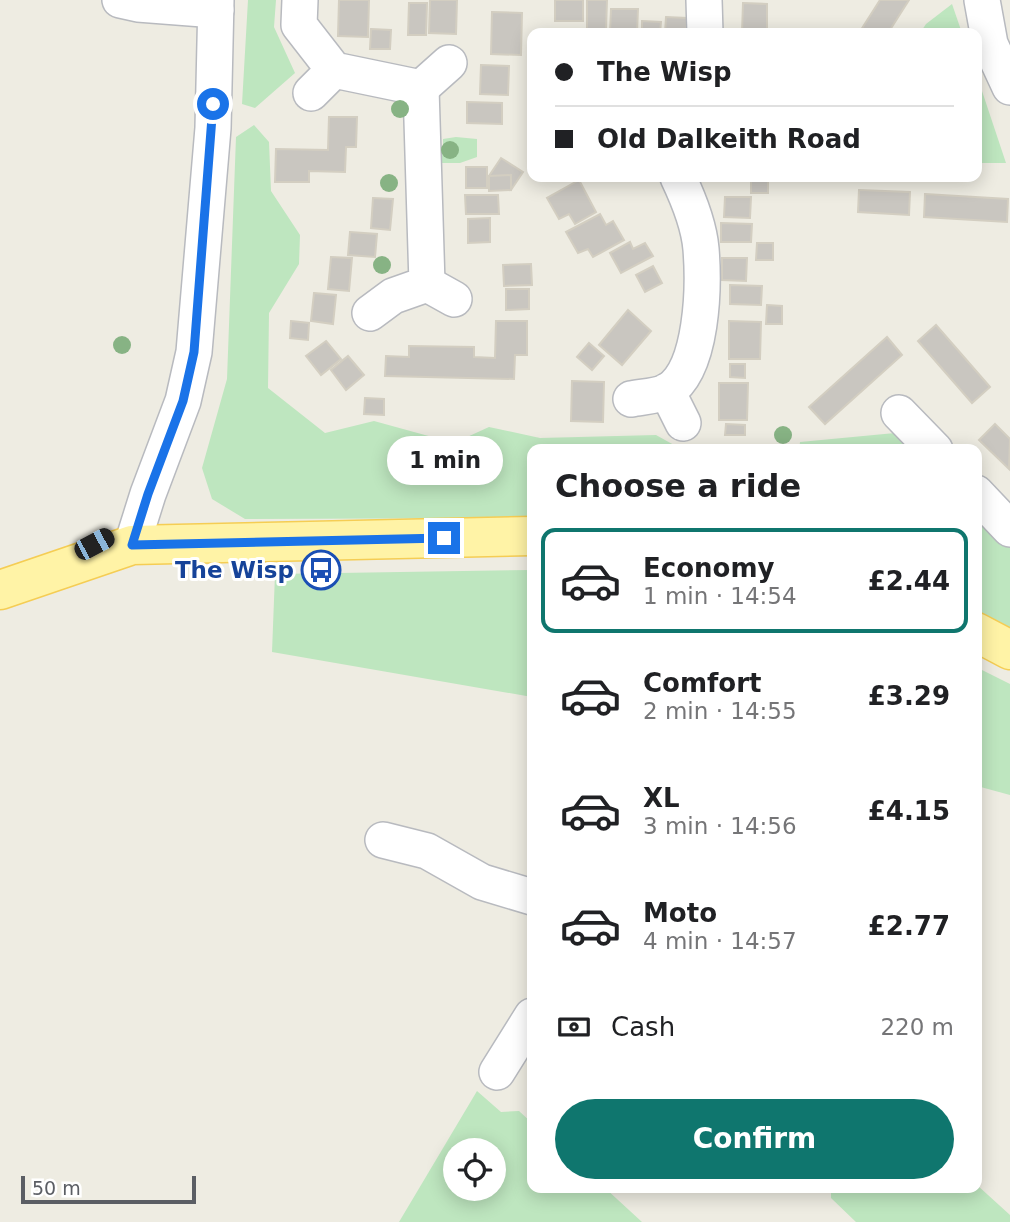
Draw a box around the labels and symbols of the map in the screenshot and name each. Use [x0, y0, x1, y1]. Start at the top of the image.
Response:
route start [197, 88, 229, 120]
callout: 1 min [386, 436, 502, 486]
route end [428, 522, 460, 554]
car [71, 525, 118, 563]
bus stop icon: The Wisp [300, 549, 342, 591]
place label: The Wisp [175, 557, 294, 583]
scale bar [21, 1173, 196, 1205]

